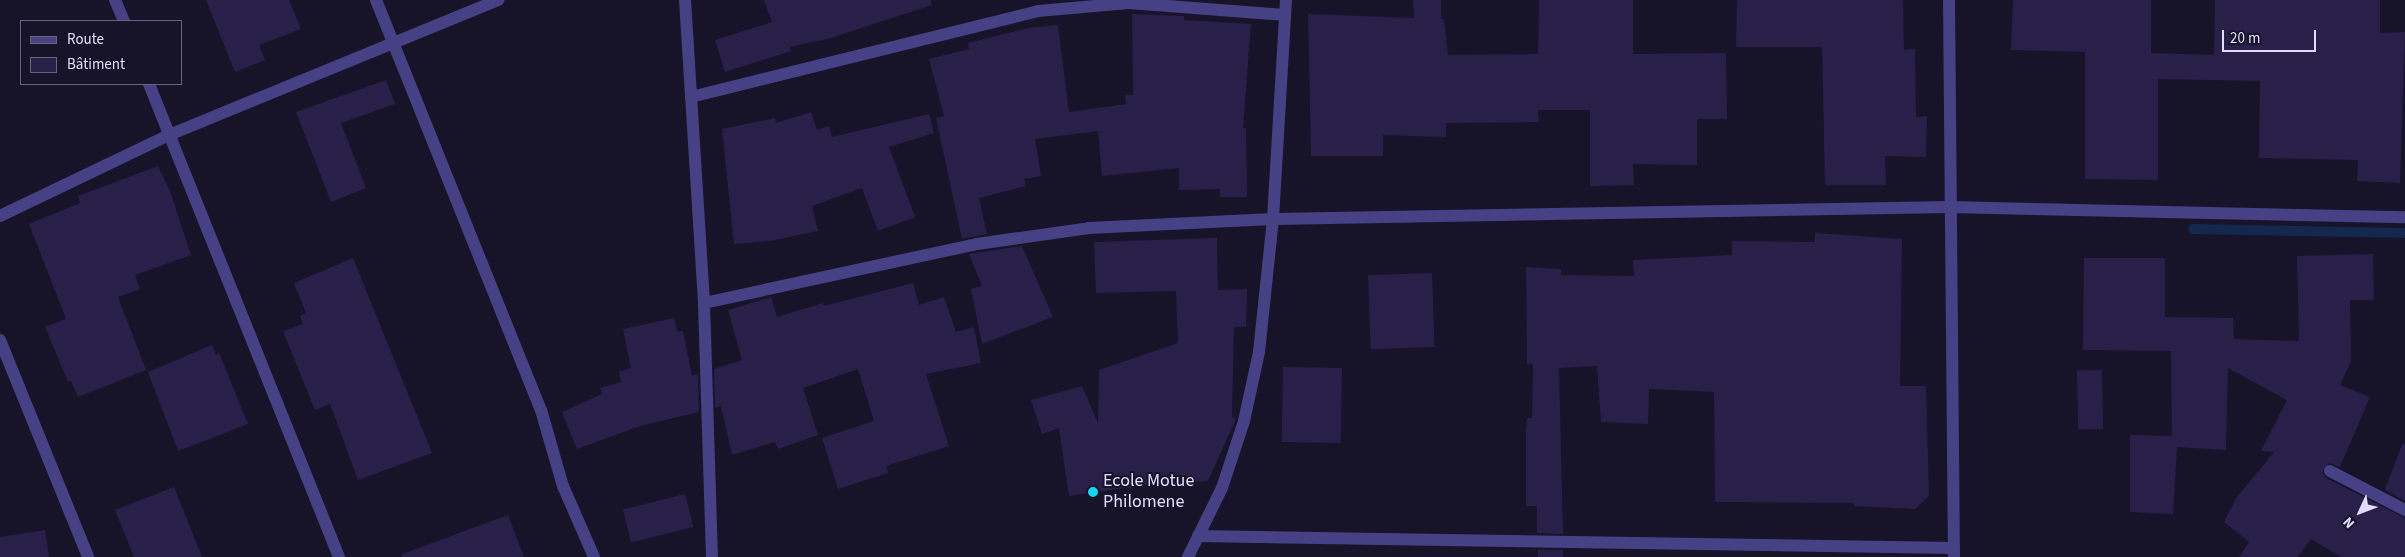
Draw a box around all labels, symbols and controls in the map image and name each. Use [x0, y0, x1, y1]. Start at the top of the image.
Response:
legend [20, 20, 182, 85]
scale bar [2225, 20, 2319, 52]
text: 20 m [2230, 28, 2260, 49]
text: Route [67, 29, 104, 50]
text: Bâtiment [67, 54, 125, 75]
place label: Ecole Motue Philomene [1103, 471, 1194, 514]
marker: Ecole Motue Philomene [1087, 486, 1099, 498]
north arrow [2335, 487, 2385, 537]
text: N [2339, 512, 2360, 532]

